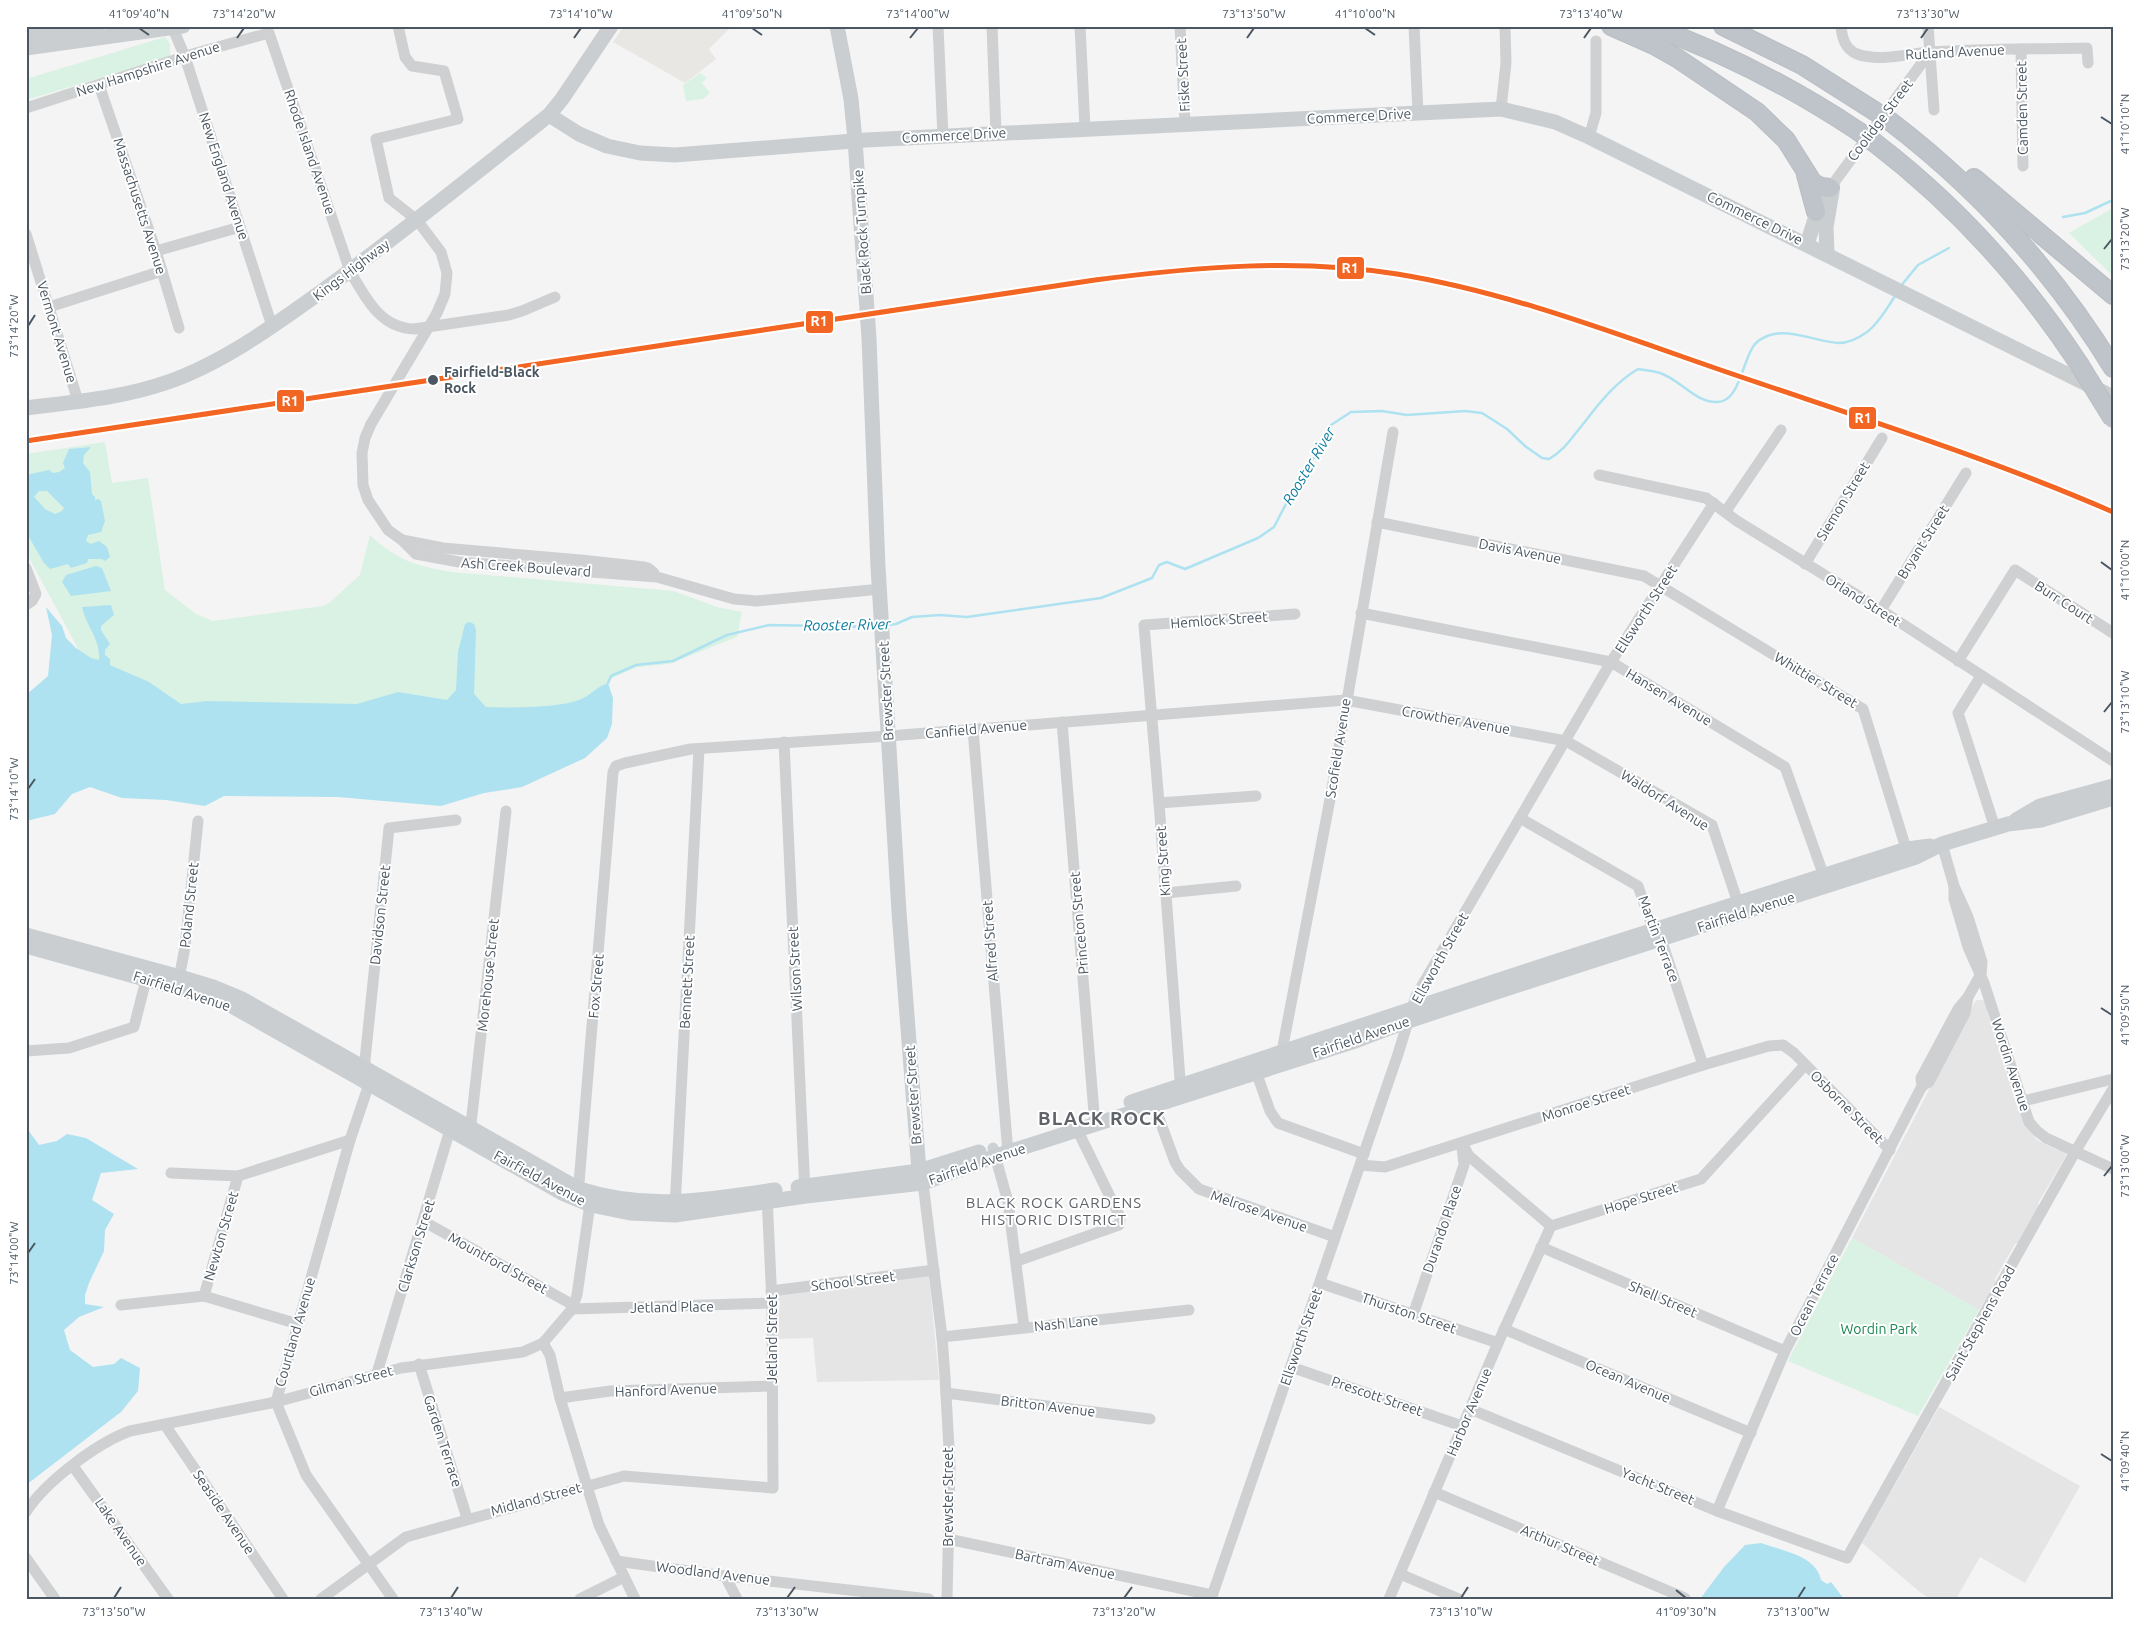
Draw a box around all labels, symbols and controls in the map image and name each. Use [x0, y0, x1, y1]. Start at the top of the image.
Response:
text: 41°09'40"N [109, 7, 169, 20]
text: 73°14'20"W [212, 7, 276, 20]
text: 73°14'10"W [549, 7, 613, 20]
text: 41°09'50"N [722, 7, 782, 20]
text: 73°14'00"W [886, 7, 950, 20]
text: 73°13'50"W [1222, 7, 1286, 20]
text: 41°10'00"N [1335, 7, 1395, 20]
text: 73°13'40"W [1559, 7, 1623, 20]
text: 73°13'30"W [1896, 7, 1960, 20]
street label: Fiske Street [1173, 37, 1193, 112]
street label: New Hampshire Avenue [74, 38, 222, 100]
street label: Rutland Avenue [1905, 41, 2005, 63]
street label: Camden Street [2013, 60, 2031, 155]
street label: Coolidge Street [1844, 76, 1916, 164]
street label: Rhode Island Avenue [281, 87, 339, 217]
text: 41°10'10"N [2118, 94, 2131, 154]
street label: Commerce Drive [1306, 105, 1412, 127]
street label: New England Avenue [196, 110, 252, 242]
street label: Commerce Drive [901, 124, 1007, 146]
street label: Massachusetts Avenue [110, 136, 170, 276]
street label: Black Rock Turnpike [850, 169, 874, 295]
street label: Commerce Drive [1705, 188, 1805, 248]
text: 73°13'20"W [2118, 207, 2131, 271]
street label: Kings Highway [310, 236, 393, 304]
line badge: R1 [1336, 256, 1365, 280]
text: R1 [1341, 260, 1359, 276]
street label: Vermont Avenue [34, 279, 80, 385]
text: 73°14'20"W [7, 294, 20, 358]
line badge: R1 [805, 310, 834, 334]
text: R1 [810, 313, 828, 329]
place label: Fairfield-Black Rock [444, 364, 540, 396]
marker: Fairfield-Black Rock [426, 373, 440, 387]
line badge: R1 [276, 389, 305, 413]
text: R1 [281, 393, 299, 409]
line badge: R1 [1848, 406, 1877, 430]
text: R1 [1854, 410, 1872, 426]
water label: Rooster River [1279, 423, 1339, 508]
street label: Siemon Street [1813, 458, 1873, 543]
street label: Bryant Street [1894, 502, 1952, 582]
street label: Davis Avenue [1477, 535, 1563, 567]
text: 41°10'00"N [2118, 540, 2131, 600]
street label: Ash Creek Boulevard [461, 554, 591, 580]
street label: Ellsworth Street [1612, 562, 1681, 656]
street label: Orland Street [1822, 571, 1904, 630]
street label: Burr Court [2032, 577, 2097, 627]
street label: Hemlock Street [1170, 609, 1269, 631]
water label: Rooster River [803, 615, 892, 634]
street label: Brewster Street [875, 640, 897, 741]
street label: Whittier Street [1772, 649, 1861, 711]
street label: Hansen Avenue [1623, 665, 1715, 729]
text: 73°13'10"W [2118, 670, 2131, 734]
street label: Scofield Avenue [1322, 697, 1354, 799]
street label: Crowther Avenue [1401, 703, 1511, 737]
street label: Canfield Avenue [924, 717, 1028, 741]
text: 73°14'10"W [7, 757, 20, 821]
street label: Waldorf Avenue [1618, 766, 1712, 834]
street label: King Street [1153, 825, 1173, 897]
street label: Poland Street [177, 861, 201, 948]
street label: Davidson Street [367, 864, 393, 966]
street label: Princeton Street [1066, 870, 1091, 975]
street label: Fairfield Avenue [1695, 889, 1797, 935]
street label: Martin Terrace [1635, 893, 1683, 985]
street label: Alfred Street [979, 899, 1001, 982]
street label: Ellsworth Street [1408, 909, 1472, 1006]
street label: Morehouse Street [474, 917, 502, 1032]
street label: Wilson Street [785, 926, 805, 1012]
street label: Bennett Street [677, 934, 697, 1029]
street label: Fox Street [585, 953, 607, 1019]
street label: Fairfield Avenue [131, 968, 233, 1014]
text: 41°09'50"N [2118, 985, 2131, 1045]
street label: Fairfield Avenue [1310, 1013, 1412, 1061]
street label: Wordin Avenue [1989, 1017, 2033, 1113]
street label: Brewster Street [902, 1044, 924, 1145]
street label: Osborne Street [1807, 1067, 1887, 1147]
street label: Monroe Street [1540, 1081, 1633, 1125]
district label: BLACK ROCK [1038, 1107, 1166, 1129]
text: 73°13'00"W [2118, 1134, 2131, 1198]
street label: Fairfield Avenue [926, 1140, 1028, 1188]
street label: Fairfield Avenue [491, 1147, 589, 1209]
street label: Hope Street [1602, 1179, 1680, 1217]
street label: Durando Place [1420, 1183, 1464, 1275]
street label: Melrose Avenue [1209, 1187, 1309, 1235]
street label: Newton Street [201, 1189, 242, 1283]
district label: BLACK ROCK GARDENS HISTORIC DISTRICT [966, 1194, 1142, 1228]
street label: Clarkson Street [394, 1197, 438, 1294]
text: 73°14'00"W [7, 1221, 20, 1285]
street label: Mountford Street [446, 1229, 551, 1297]
street label: Ocean Terrace [1786, 1251, 1842, 1339]
street label: Saint Stephens Road [1942, 1263, 2018, 1383]
street label: School Street [810, 1268, 896, 1294]
street label: Courtland Avenue [272, 1275, 318, 1389]
street label: Shell Street [1626, 1277, 1700, 1321]
street label: Ellsworth Street [1277, 1286, 1325, 1388]
street label: Thurston Street [1360, 1289, 1459, 1337]
street label: Jetland Street [764, 1294, 780, 1384]
street label: Jetland Place [630, 1298, 714, 1316]
street label: Nash Lane [1033, 1312, 1099, 1334]
park label: Wordin Park [1841, 1321, 1917, 1337]
street label: Ocean Avenue [1583, 1356, 1673, 1406]
street label: Gilman Street [307, 1362, 395, 1400]
street label: Harbor Avenue [1443, 1365, 1495, 1459]
street label: Prescott Street [1329, 1373, 1425, 1419]
street label: Hanford Avenue [615, 1380, 717, 1400]
street label: Britton Avenue [1000, 1392, 1096, 1420]
street label: Garden Terrace [421, 1393, 465, 1489]
text: 41°09'40"N [2118, 1431, 2131, 1491]
street label: Brewster Street [940, 1447, 956, 1547]
street label: Yacht Street [1619, 1464, 1697, 1508]
street label: Seaside Avenue [190, 1467, 258, 1557]
street label: Midland Street [489, 1479, 584, 1519]
street label: Lake Avenue [92, 1495, 150, 1569]
street label: Arthur Street [1518, 1521, 1602, 1569]
street label: Bartram Avenue [1014, 1546, 1116, 1582]
street label: Woodland Avenue [655, 1558, 771, 1588]
text: 73°13'50"W [82, 1605, 146, 1618]
text: 73°13'40"W [419, 1605, 483, 1618]
text: 73°13'30"W [755, 1605, 819, 1618]
text: 73°13'20"W [1092, 1605, 1156, 1618]
text: 73°13'10"W [1429, 1605, 1493, 1618]
text: 41°09'30"N [1656, 1605, 1716, 1618]
text: 73°13'00"W [1766, 1605, 1830, 1618]

